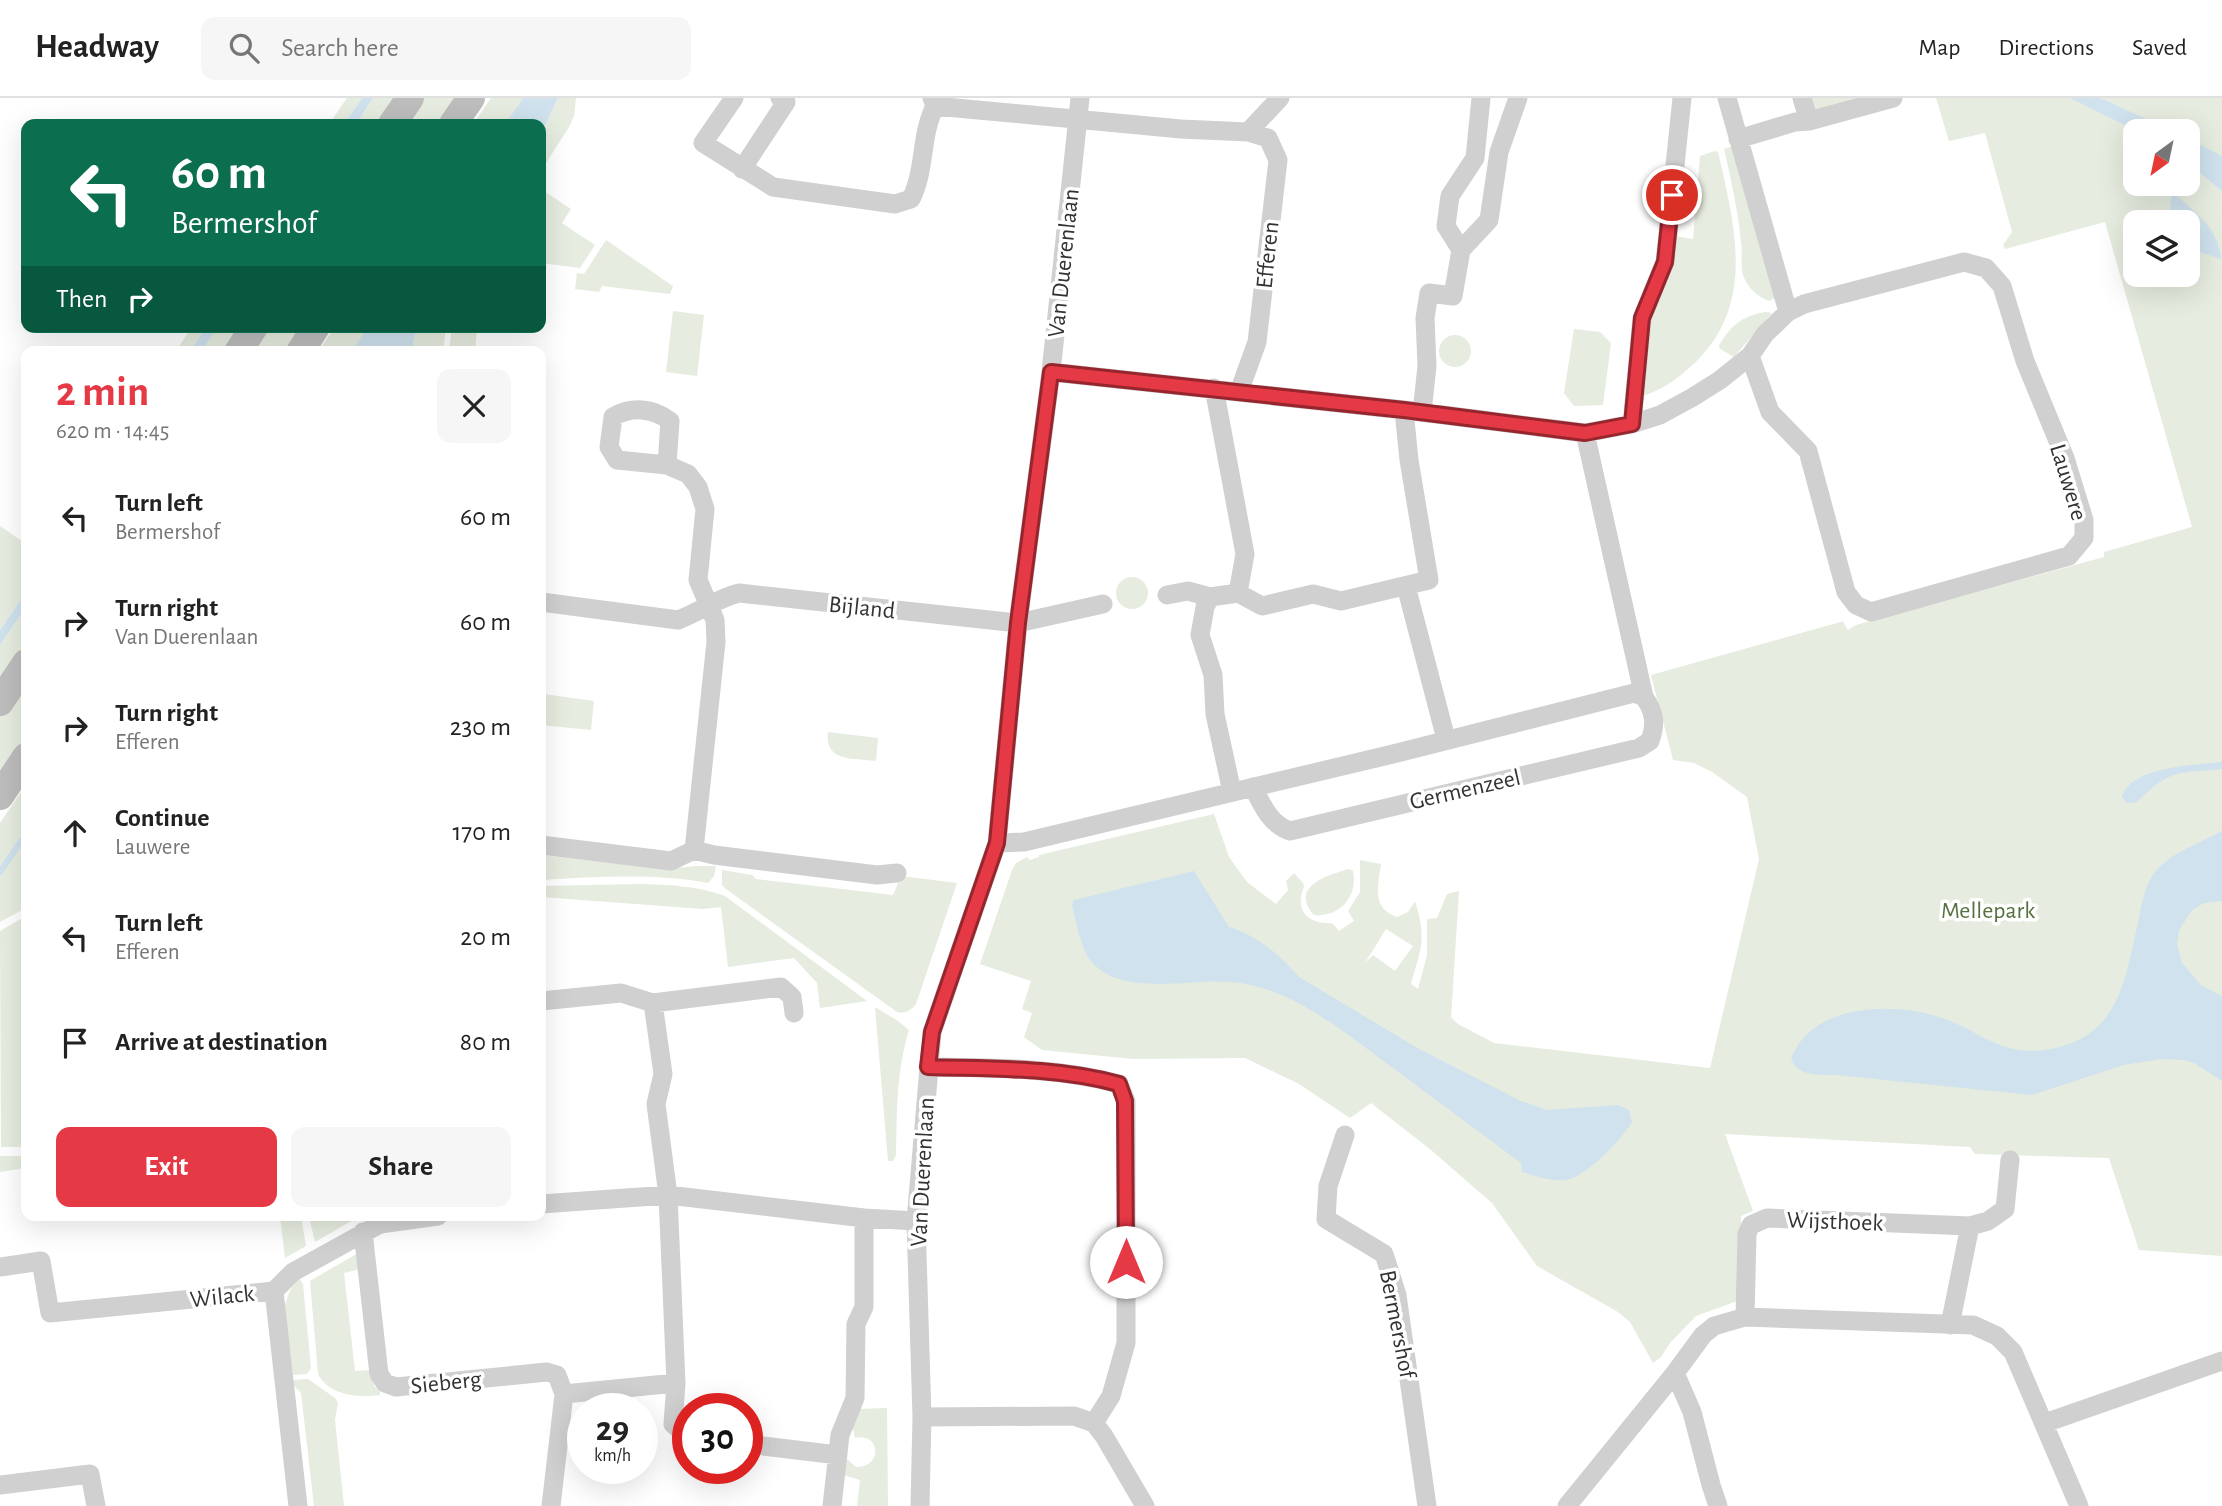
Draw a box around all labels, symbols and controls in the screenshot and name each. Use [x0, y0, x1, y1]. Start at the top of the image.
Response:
search box [201, 17, 691, 80]
icon: search [225, 29, 263, 67]
text: Headway [35, 31, 159, 64]
text: Search here [281, 35, 399, 61]
text: Map [1918, 36, 1960, 60]
text: Directions [1998, 36, 2094, 60]
text: Saved [2132, 36, 2187, 60]
north arrow [2123, 119, 2200, 196]
map controls [2123, 119, 2200, 287]
icon: left [56, 147, 147, 238]
text: 60 m [171, 149, 267, 198]
pin [1642, 165, 1702, 225]
icon: arrive [1653, 176, 1691, 214]
street label: Van Duerenlaan [1044, 187, 1084, 339]
text: Bermershof [171, 207, 317, 239]
button: layers [2123, 210, 2200, 287]
street label: Efferen [1253, 220, 1283, 290]
icon: right [121, 280, 159, 318]
text: Then [56, 286, 107, 312]
button: close [437, 369, 511, 443]
text: 2 min [56, 371, 149, 413]
text: 620 m · 14:45 [56, 420, 169, 443]
street label: Lauwere [2045, 441, 2091, 523]
text: Turn left [115, 490, 203, 516]
icon: left [56, 499, 94, 537]
text: 60 m [460, 504, 511, 530]
text: Bermershof [115, 521, 220, 544]
street label: Bijland [827, 593, 896, 623]
text: Turn right [115, 595, 218, 621]
icon: right [56, 604, 94, 642]
text: 60 m [460, 609, 511, 635]
text: Van Duerenlaan [115, 626, 258, 649]
text: Turn right [115, 700, 218, 726]
icon: right [56, 709, 94, 747]
text: 230 m [450, 714, 511, 740]
text: Efferen [115, 731, 180, 754]
street label: Germenzeel [1407, 766, 1523, 814]
text: Continue [115, 805, 210, 831]
icon: ahead [56, 814, 94, 852]
text: 170 m [452, 819, 511, 845]
text: Lauwere [115, 836, 190, 859]
park label: Mellepark [1941, 899, 2035, 923]
text: Turn left [115, 910, 203, 936]
icon: left [56, 919, 94, 957]
text: 20 m [460, 924, 511, 950]
text: Efferen [115, 941, 180, 964]
icon: arrive [56, 1024, 94, 1062]
text: Arrive at destination [115, 1029, 328, 1055]
text: 80 m [460, 1029, 511, 1055]
street label: Van Duerenlaan [907, 1097, 939, 1247]
button: Exit [56, 1127, 277, 1207]
button: Share [291, 1127, 511, 1207]
street label: Wijsthoek [1786, 1208, 1884, 1236]
position arrow [1089, 1225, 1163, 1299]
street label: Bermershof [1375, 1268, 1420, 1382]
street label: Wilack [189, 1282, 255, 1312]
street label: Sieberg [410, 1367, 483, 1399]
speed limit sign: 30 [672, 1393, 763, 1484]
text: 29 [596, 1412, 629, 1447]
text: km/h [594, 1447, 631, 1465]

